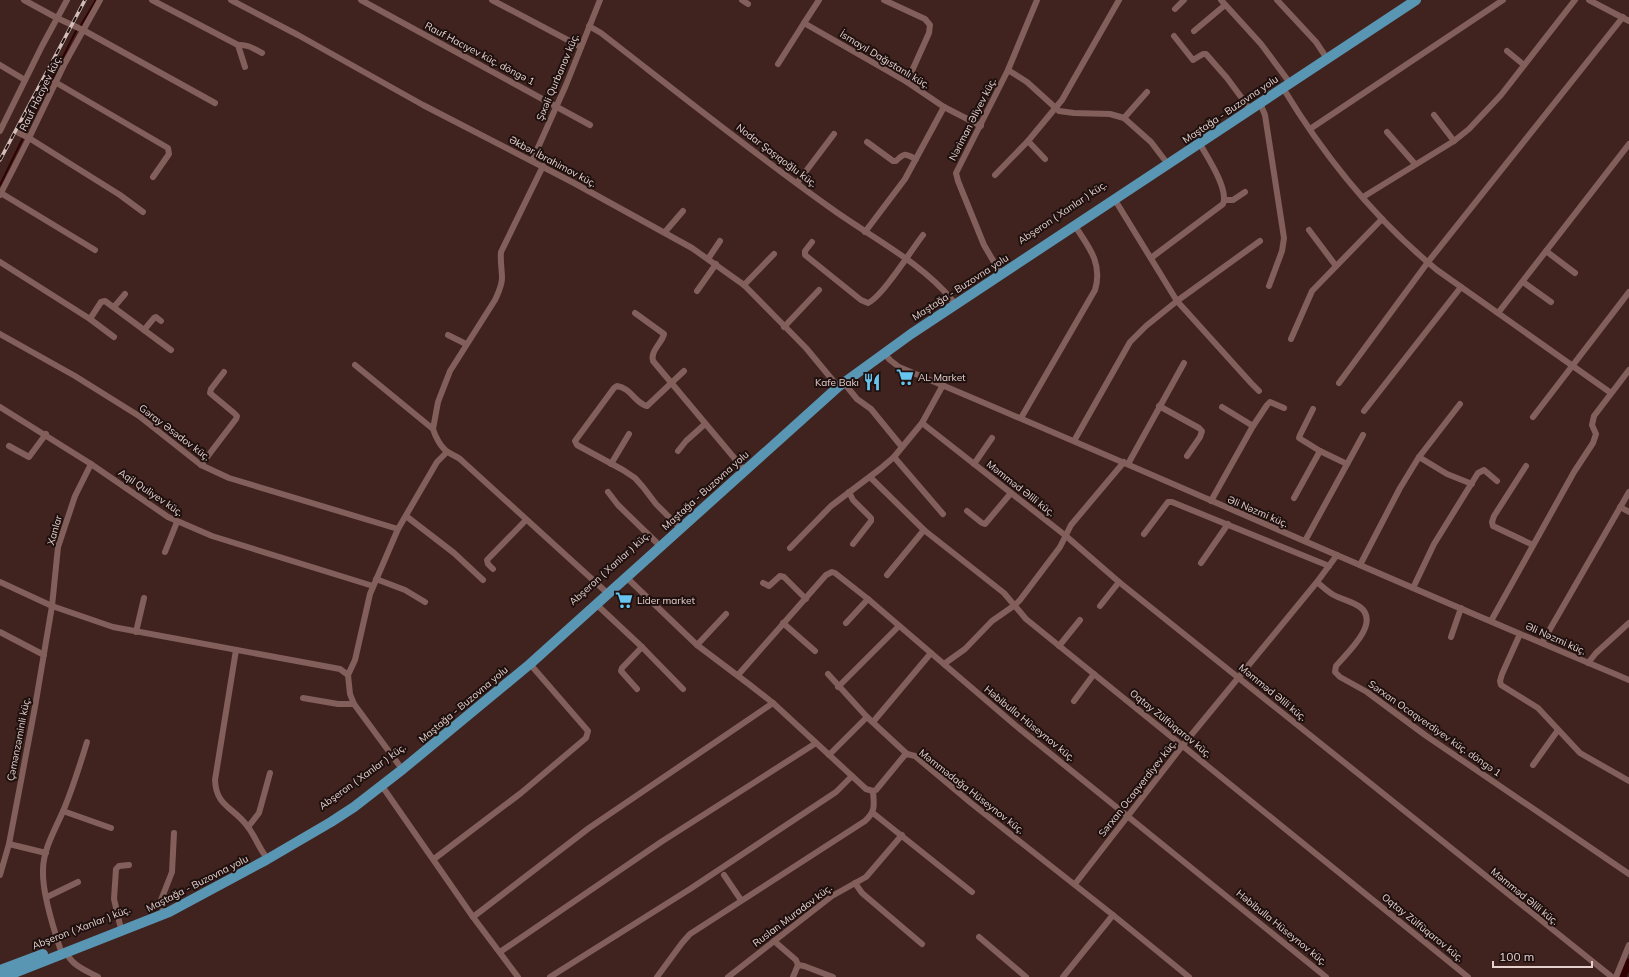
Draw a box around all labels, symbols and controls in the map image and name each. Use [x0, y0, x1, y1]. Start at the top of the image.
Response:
street label: Rauf Hacıyev küç. döngə 1 [423, 19, 537, 88]
street label: İsmayıl Dağıstanlı küç. [837, 27, 932, 91]
street label: Şıxəli Qurbanov küç. [533, 32, 582, 123]
street label: Rauf Hacıyev küç. [17, 53, 64, 133]
street label: Maştağa - Buzovna yolu [1180, 73, 1281, 146]
street label: Nəriman Əliyev küç. [946, 76, 999, 163]
street label: Nodar Şaşıqoğlu küç. [734, 121, 820, 190]
street label: Əkbər İbrahimov küç. [507, 133, 599, 190]
street label: Abşeron ( Xanlar ) küç. [1015, 178, 1109, 247]
street label: Maştağa - Buzovna yolu [909, 251, 1011, 324]
supermarket icon: AL Market [895, 367, 915, 387]
place label: AL Market [918, 371, 966, 384]
restaurant icon: Kafe Bakı [862, 372, 882, 392]
place label: Kafe Bakı [815, 376, 859, 389]
street label: Gəray Əsədov küç. [136, 401, 213, 463]
street label: Maştağa - Buzovna yolu [659, 448, 752, 533]
street label: Məmməd Əlili küç. [984, 458, 1058, 519]
street label: Aqil Quliyev küç. [116, 466, 186, 519]
street label: Əli Nəzmi küç. [1225, 493, 1290, 530]
street label: Xanlar [44, 513, 65, 547]
street label: Abşeron ( Xanlar ) küç. [566, 529, 652, 608]
supermarket icon: Lider market [614, 590, 634, 610]
place label: Lider market [637, 594, 695, 607]
street label: Əli Nəzmi küç. [1523, 619, 1588, 658]
street label: Məmməd Əlili küç. [1236, 661, 1309, 724]
street label: Maştağa - Buzovna yolu [416, 663, 511, 746]
street label: Sərxan Ocaqverdiyev küç. döngə 1 [1366, 677, 1504, 779]
street label: Həbibulla Hüseynov küç. [982, 683, 1078, 764]
street label: Oqtay Zülfüqarov küç. [1127, 686, 1214, 760]
street label: Çəmənzəminli küç. [4, 696, 33, 782]
street label: Sərxan Ocaqverdiyev küç. [1096, 737, 1179, 839]
street label: Abşeron ( Xanlar ) küç. [316, 740, 408, 812]
street label: Məmmədağa Hüseynov küç. [916, 746, 1027, 837]
street label: Maştağa - Buzovna yolu [144, 852, 250, 915]
street label: Məmməd Əlili küç. [1488, 865, 1561, 928]
street label: Ruslan Muradov küç. [750, 881, 835, 950]
street label: Həbibulla Hüseynov küç. [1234, 887, 1330, 968]
street label: Oqtay Zülfüqarov küç. [1379, 890, 1466, 964]
street label: Abşeron ( Xanlar ) küç. [30, 903, 132, 952]
scale bar [1493, 943, 1592, 969]
text: 100 m [1499, 949, 1534, 964]

